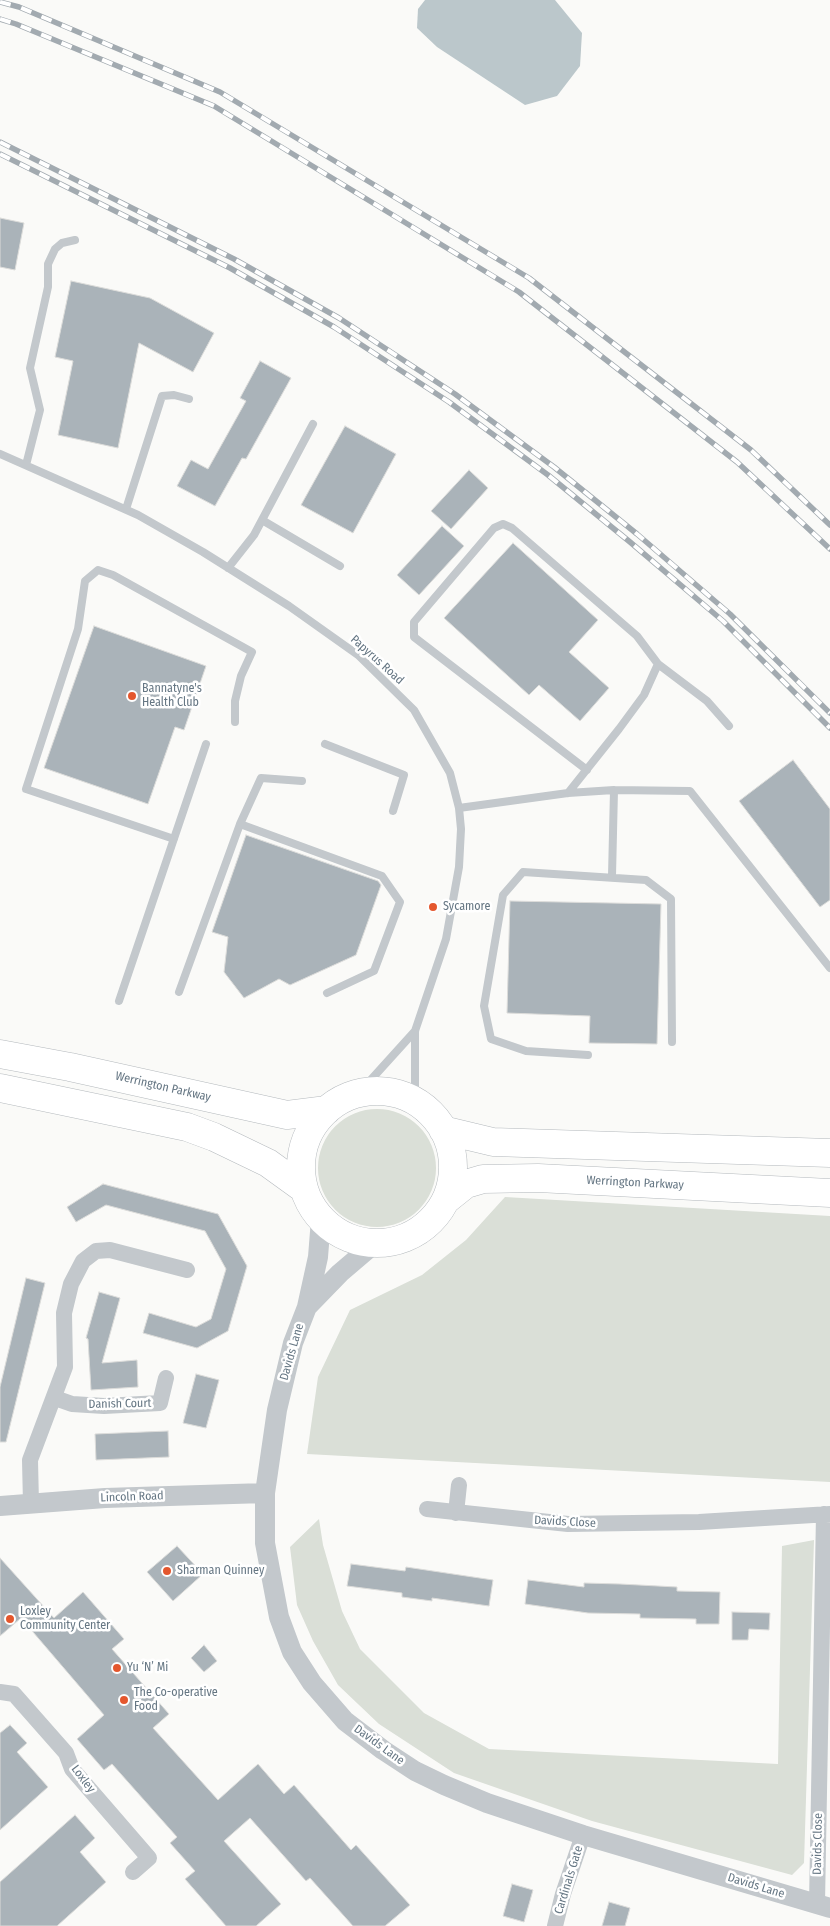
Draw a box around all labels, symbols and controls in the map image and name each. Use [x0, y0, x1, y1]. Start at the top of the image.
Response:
street label: Papyrus Road [347, 632, 407, 688]
place label: Bannatyne's Health Club [142, 682, 202, 710]
marker: Bannatyne's Health Club [126, 690, 138, 702]
place label: Sycamore [443, 900, 490, 914]
marker: Sycamore [427, 901, 439, 913]
street label: Werrington Parkway [114, 1069, 212, 1105]
street label: Werrington Parkway [586, 1173, 684, 1193]
street label: Davids Lane [277, 1322, 307, 1382]
street label: Danish Court [88, 1396, 152, 1412]
street label: Lincoln Road [100, 1489, 164, 1505]
street label: Davids Close [534, 1513, 596, 1531]
place label: Sharman Quinney [177, 1564, 264, 1578]
marker: Sharman Quinney [161, 1565, 173, 1577]
place label: Loxley Community Center [20, 1605, 110, 1633]
marker: Loxley Community Center [4, 1613, 16, 1625]
place label: Yu ‘N’ Mi [127, 1661, 168, 1675]
marker: Yu ‘N’ Mi [111, 1662, 123, 1674]
place label: The Co-operative Food [134, 1686, 218, 1714]
marker: The Co-operative Food [118, 1694, 130, 1706]
street label: Davids Lane [351, 1722, 407, 1768]
street label: Loxley [68, 1762, 98, 1796]
street label: Davids Close [810, 1813, 826, 1875]
street label: Cardinals Gate [552, 1844, 586, 1916]
street label: Davids Lane [726, 1871, 786, 1901]

